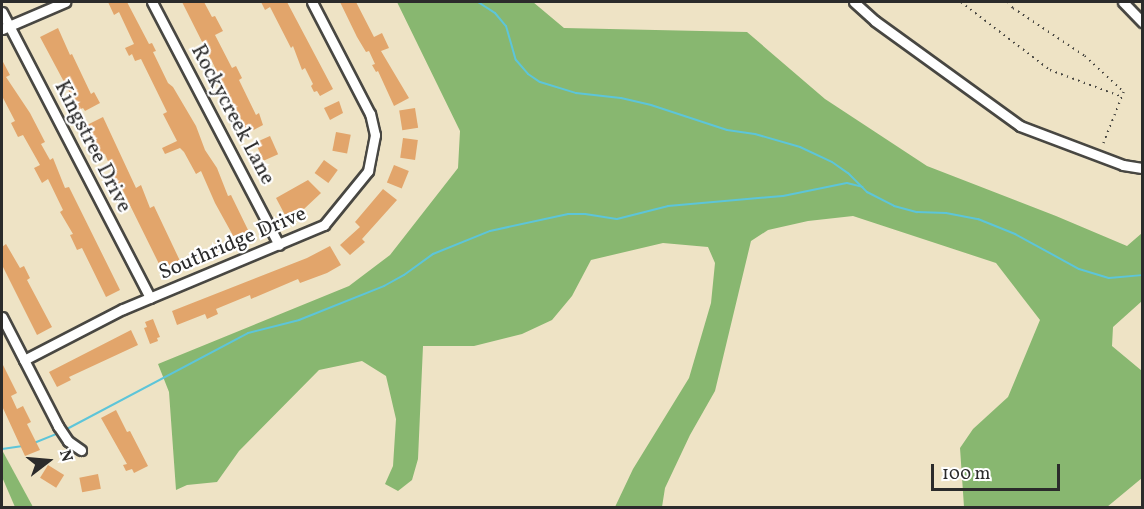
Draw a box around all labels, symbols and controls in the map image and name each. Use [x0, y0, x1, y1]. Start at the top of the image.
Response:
street label: Rockycreek Lane [184, 41, 280, 189]
street label: Kingstree Drive [48, 77, 136, 217]
street label: Southridge Drive [156, 202, 310, 286]
north arrow [18, 431, 78, 491]
text: N [53, 447, 77, 465]
scale bar [934, 452, 1063, 490]
text: 100 m [942, 462, 991, 487]

